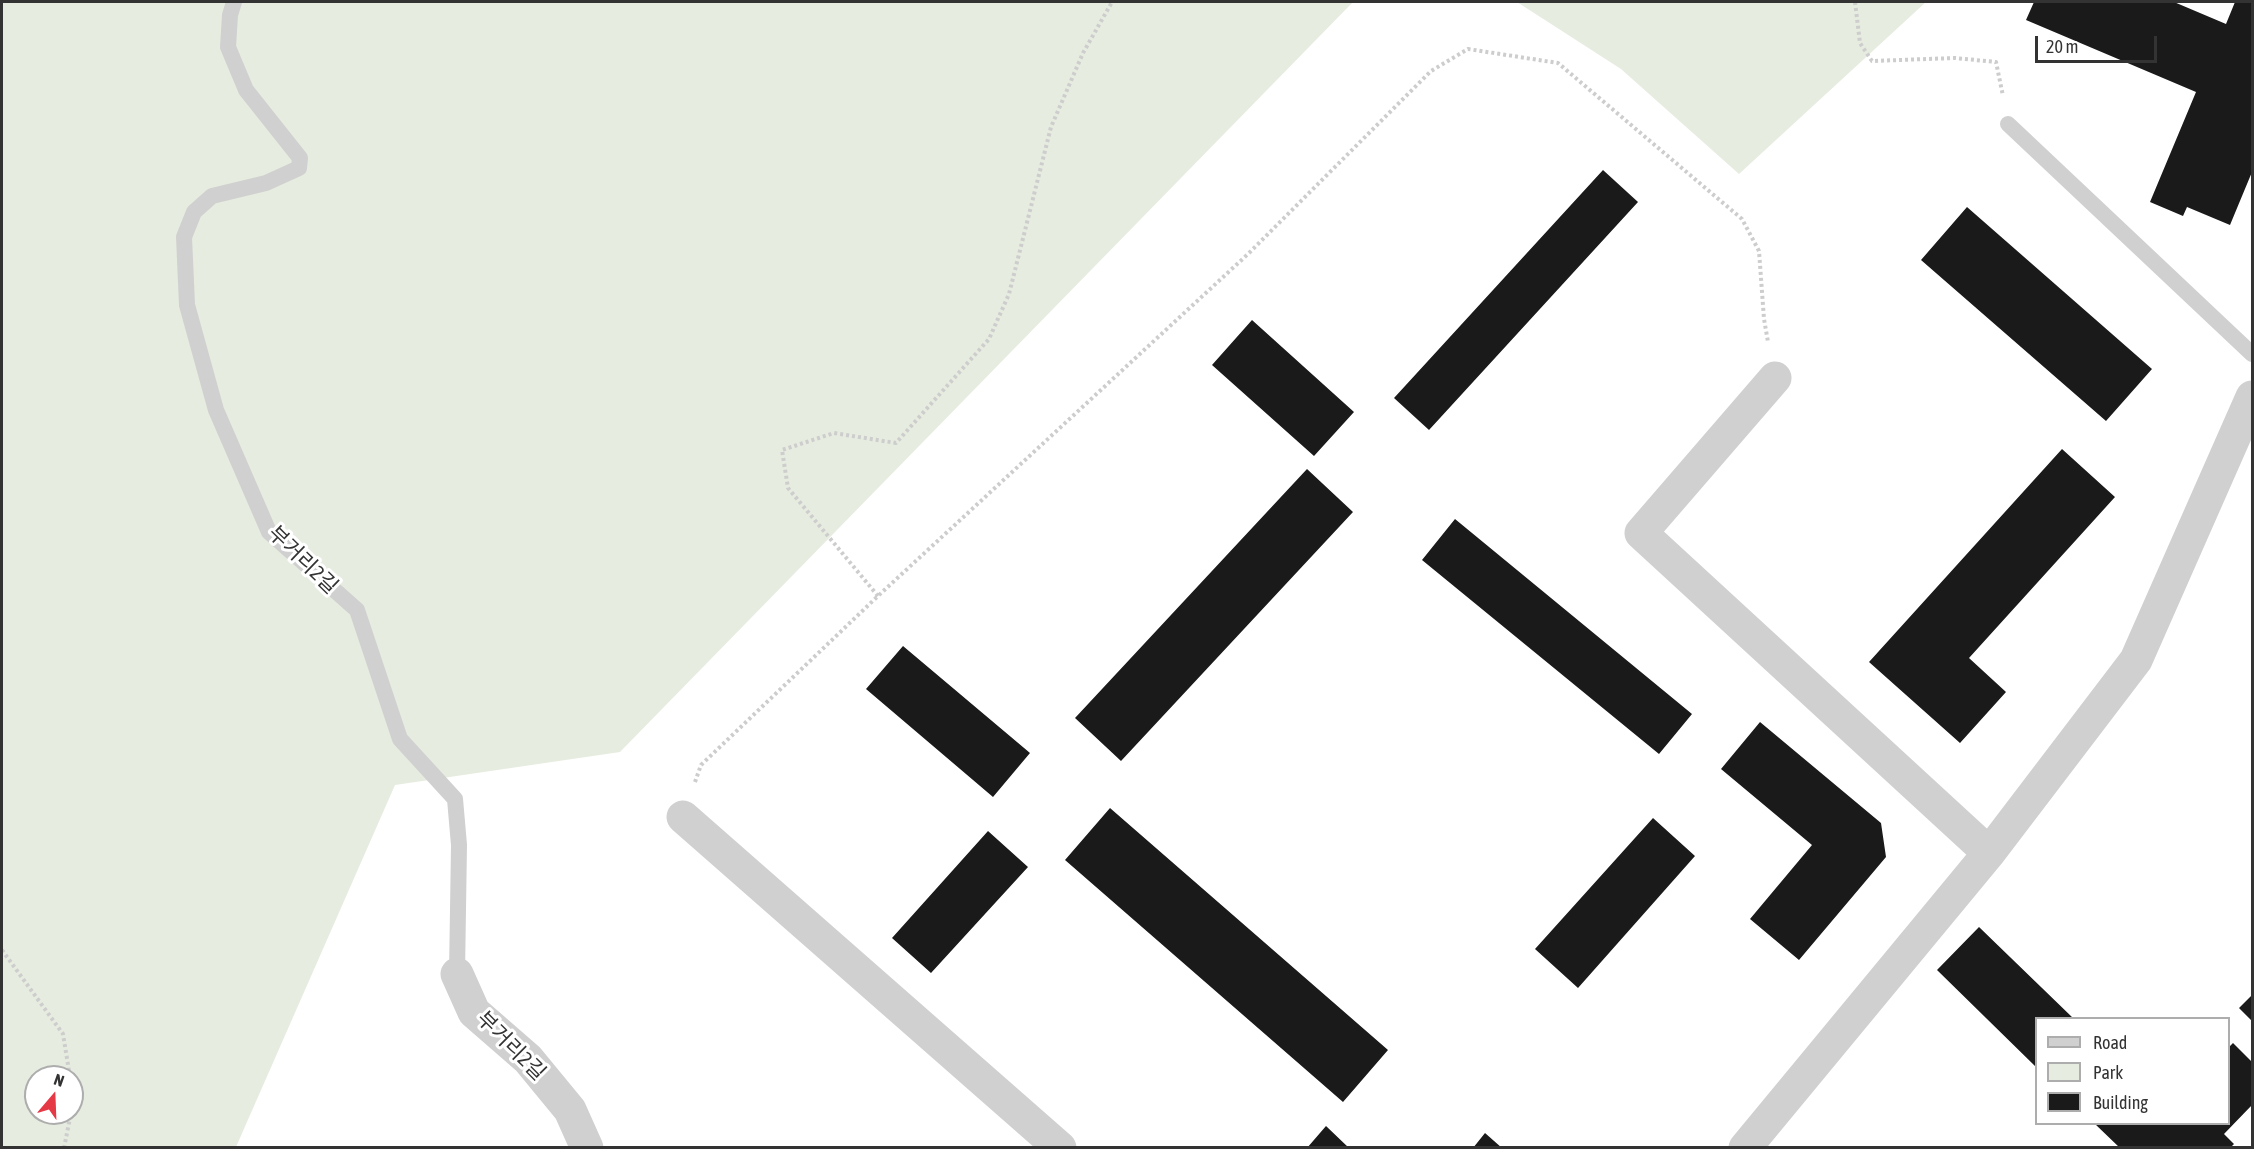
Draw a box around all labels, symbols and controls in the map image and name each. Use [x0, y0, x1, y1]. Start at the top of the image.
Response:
scale bar [2038, 24, 2160, 62]
text: 20 m [2046, 36, 2078, 57]
street label: 부거리2길 [263, 521, 343, 599]
street label: 부거리2길 [471, 1006, 551, 1086]
legend [2035, 1017, 2230, 1125]
text: Road [2093, 1032, 2127, 1053]
text: Park [2093, 1062, 2123, 1083]
north arrow [24, 1065, 84, 1125]
text: N [52, 1070, 67, 1090]
text: Building [2093, 1092, 2148, 1113]

